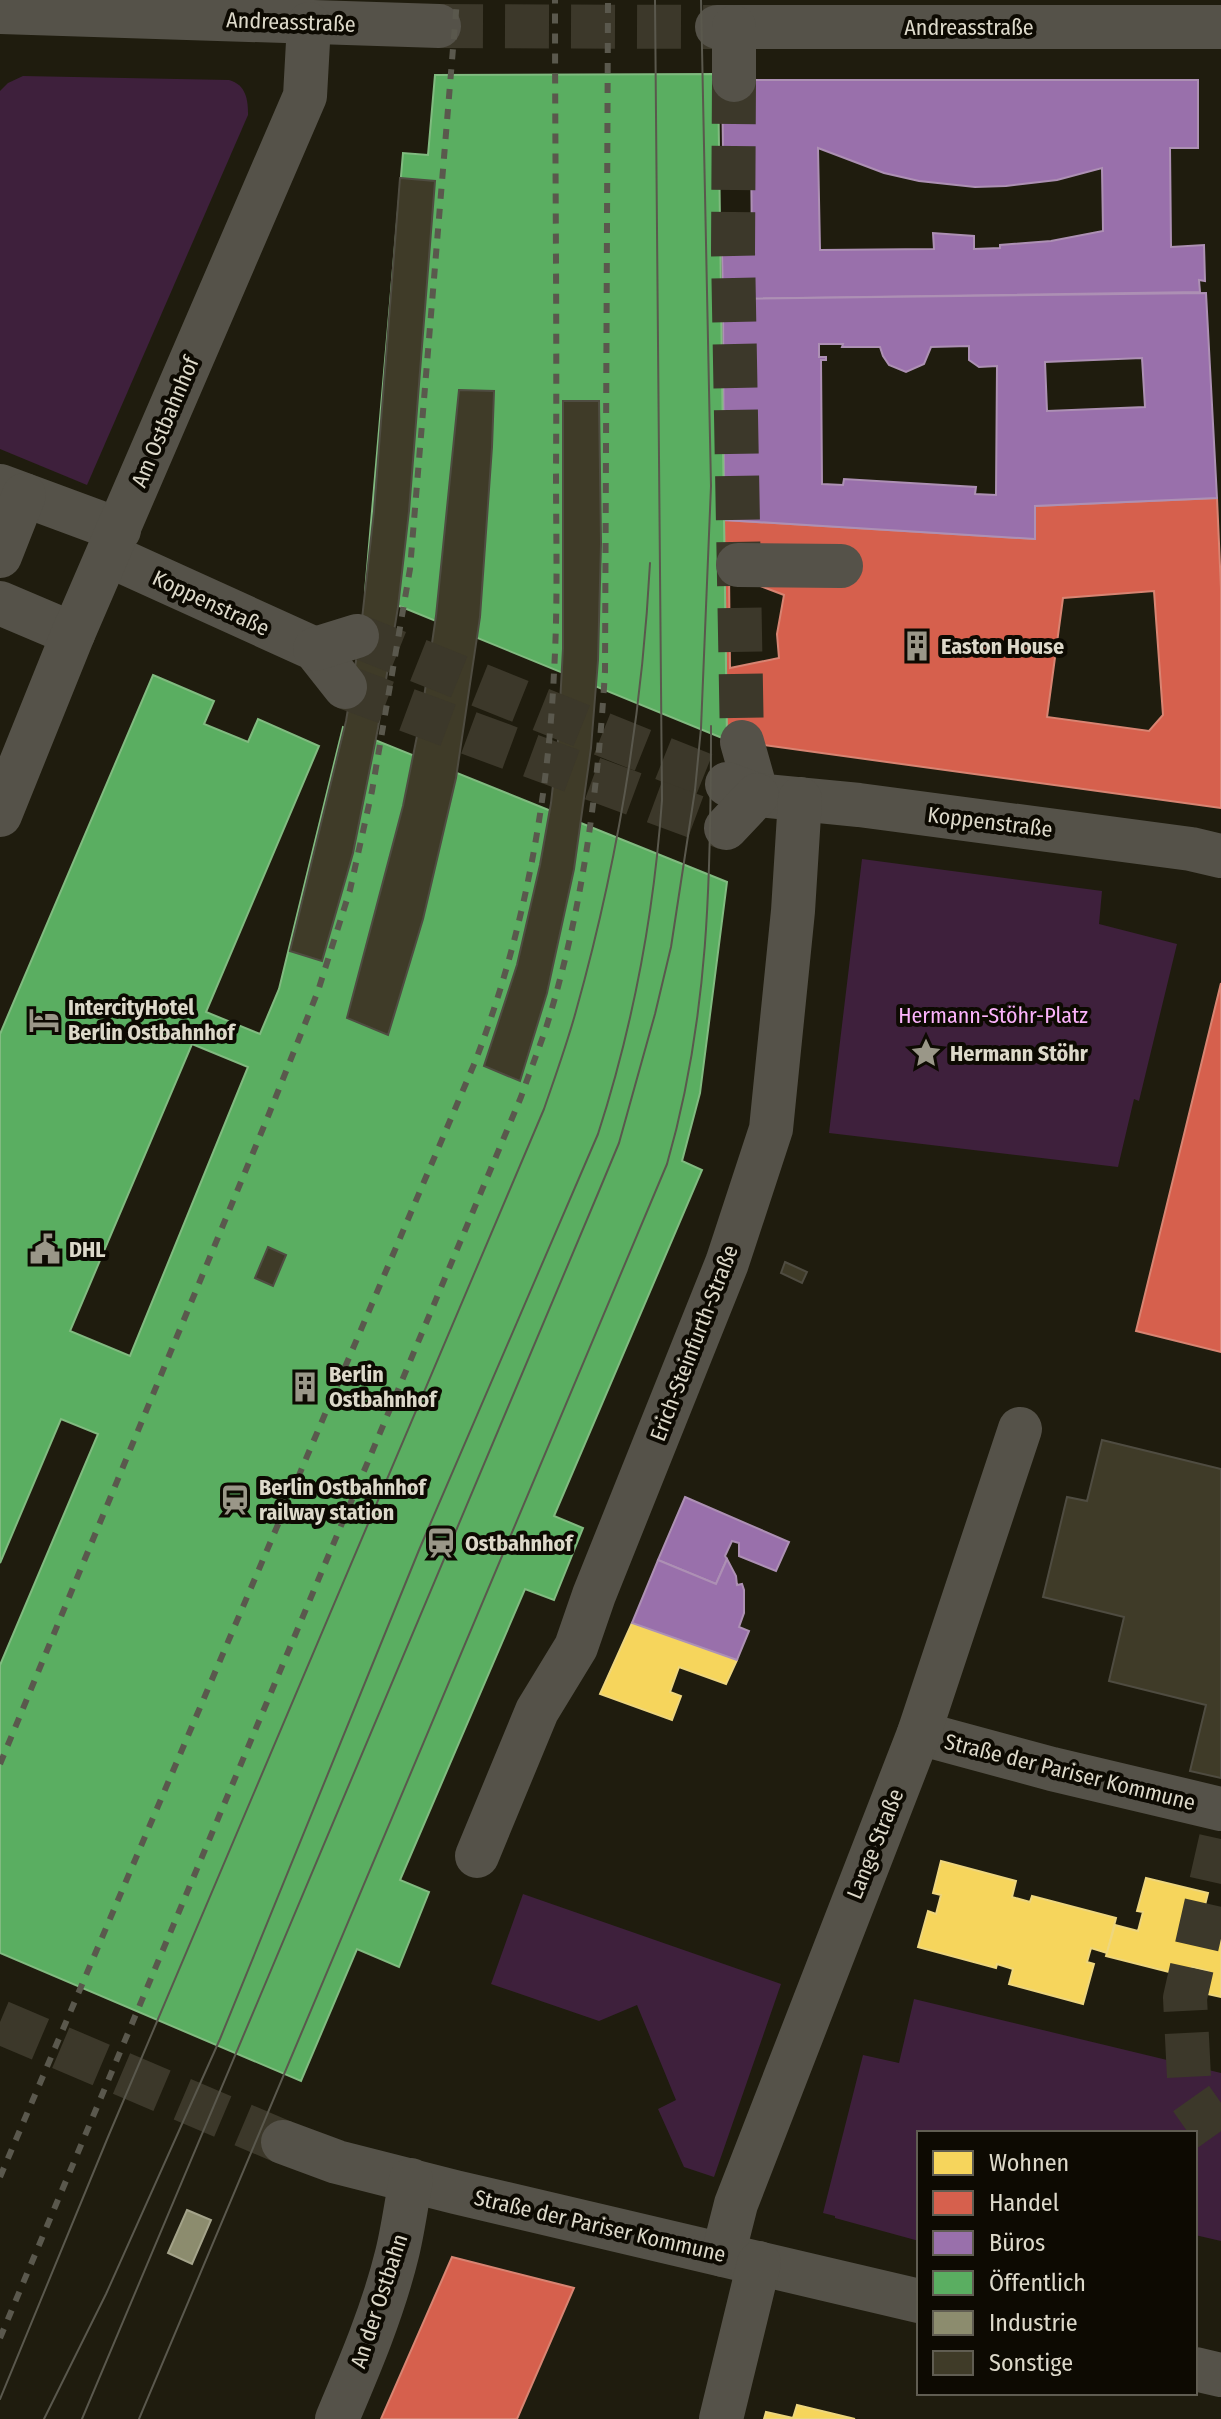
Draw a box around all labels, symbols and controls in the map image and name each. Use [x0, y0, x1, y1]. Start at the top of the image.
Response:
street label: Andreasstraße [226, 6, 356, 38]
street label: Andreasstraße [904, 14, 1034, 41]
street label: Am Ostbahnhof [125, 351, 205, 491]
street label: Koppenstraße [148, 564, 274, 642]
building icon: Easton House [900, 629, 934, 663]
place label: Easton House [941, 633, 1064, 660]
street label: Koppenstraße [926, 801, 1054, 843]
place label: IntercityHotel Berlin Ostbahnhof [68, 994, 237, 1046]
park label: Hermann-Stöhr-Platz [898, 1002, 1088, 1029]
hotel icon: IntercityHotel Berlin Ostbahnhof [27, 1003, 61, 1037]
place icon: Hermann Stöhr [909, 1036, 943, 1070]
place label: Hermann Stöhr [950, 1040, 1089, 1067]
public building icon: DHL [28, 1232, 62, 1266]
place label: DHL [69, 1236, 106, 1263]
street label: Erich-Steinfurth-Straße [644, 1241, 744, 1445]
place label: Berlin Ostbahnhof [329, 1361, 438, 1413]
building icon: Berlin Ostbahnhof [288, 1370, 322, 1404]
place label: Berlin Ostbahnhof railway station [259, 1474, 428, 1526]
station icon: Berlin Ostbahnhof railway station [218, 1483, 252, 1517]
station icon: Ostbahnhof [424, 1526, 458, 1560]
place label: Ostbahnhof [465, 1530, 574, 1557]
street label: Straße der Pariser Kommune [942, 1728, 1198, 1816]
street label: Lange Straße [841, 1785, 909, 1903]
legend [917, 2131, 1197, 2395]
text: Wohnen [989, 2149, 1069, 2177]
street label: Straße der Pariser Kommune [472, 2184, 728, 2268]
text: Handel [989, 2189, 1059, 2217]
text: Büros [989, 2229, 1045, 2257]
street label: An der Ostbahn [345, 2230, 413, 2372]
text: Öffentlich [989, 2269, 1086, 2297]
text: Industrie [989, 2309, 1078, 2337]
text: Sonstige [989, 2349, 1073, 2377]

